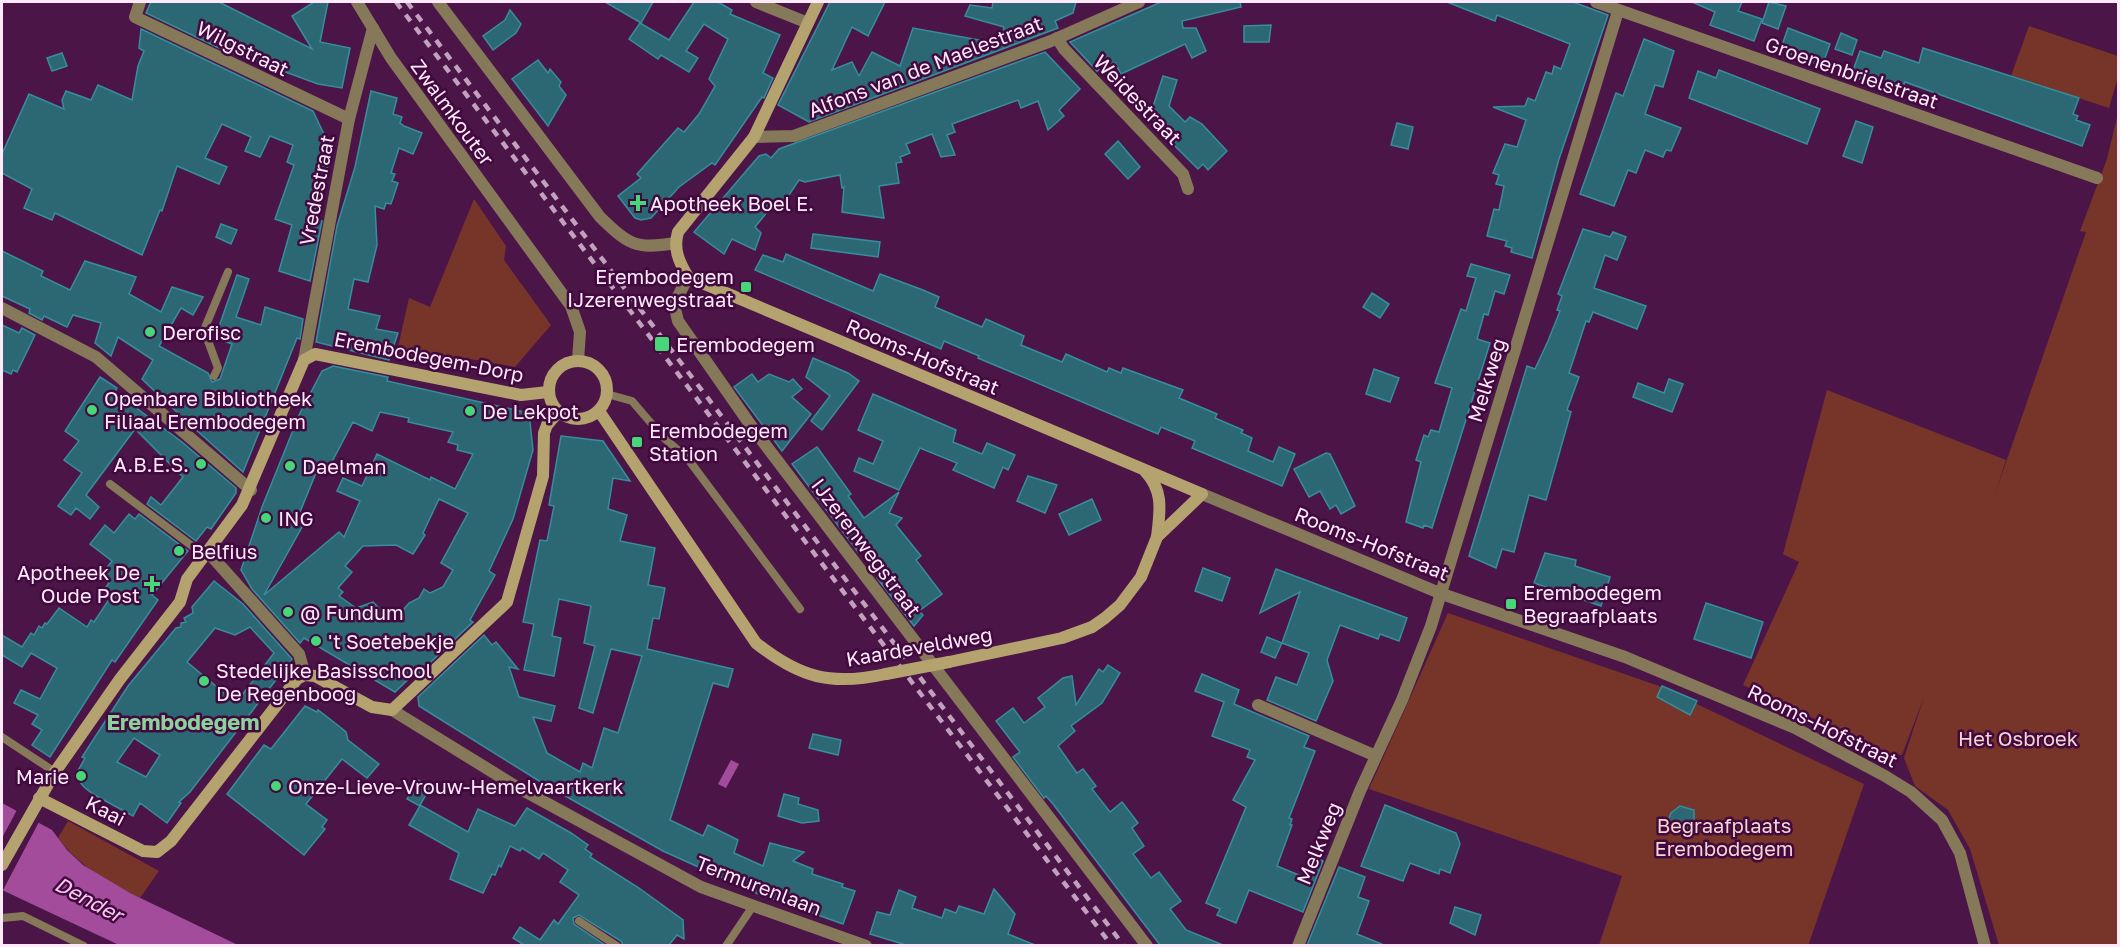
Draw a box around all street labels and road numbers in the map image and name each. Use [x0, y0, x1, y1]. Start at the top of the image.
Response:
street label: Alfons van de Maelestraat [805, 10, 1045, 122]
street label: Wilgstraat [193, 15, 293, 81]
street label: Groenenbrielstraat [1762, 31, 1942, 113]
street label: Weidestraat [1089, 49, 1187, 149]
street label: Zwalmkouter [406, 54, 500, 170]
street label: Vredestraat [294, 133, 338, 247]
street label: Rooms-Hofstraat [843, 313, 1003, 399]
street label: Erembodegem-Dorp [332, 326, 526, 386]
street label: Melkweg [1462, 335, 1510, 425]
street label: IJzerenwegstraat [807, 473, 927, 621]
street label: Rooms-Hofstraat [1291, 501, 1453, 585]
street label: Kaardeveldweg [844, 621, 994, 671]
street label: Rooms-Hofstraat [1744, 678, 1902, 772]
street label: Kaai [82, 790, 130, 830]
street label: Melkweg [1291, 798, 1345, 888]
street label: Termurenlaan [693, 850, 825, 920]

